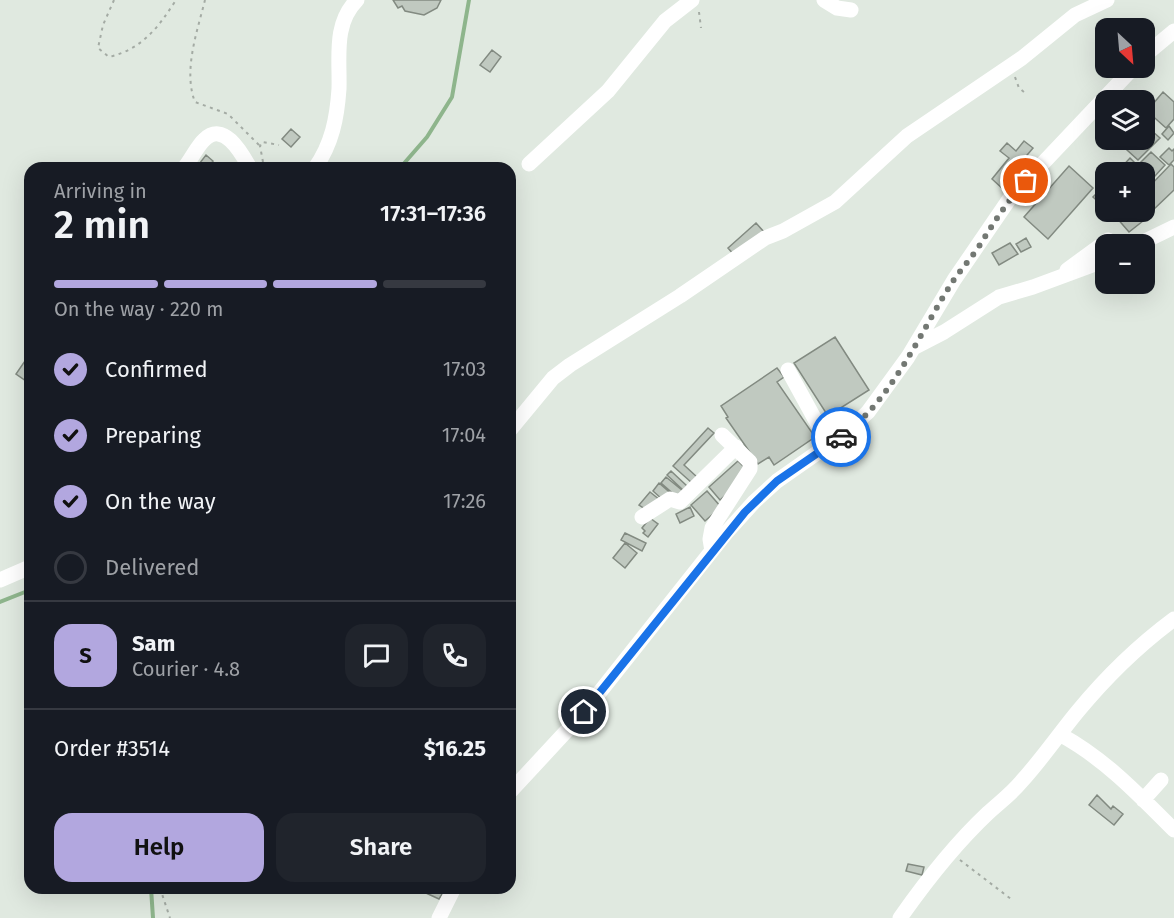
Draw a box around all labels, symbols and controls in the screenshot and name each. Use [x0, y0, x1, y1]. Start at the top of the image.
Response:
north arrow [1095, 18, 1155, 78]
map controls [1095, 18, 1155, 294]
button: layers [1095, 90, 1155, 150]
pin [1000, 155, 1051, 206]
button: + [1095, 162, 1155, 222]
icon: bag [1009, 164, 1042, 197]
text: Arriving in [54, 179, 147, 203]
text: 17:31–17:36 [380, 200, 486, 227]
text: 2 min [54, 202, 150, 248]
button: − [1095, 234, 1155, 294]
text: On the way · 220 m [54, 297, 223, 321]
icon: check [54, 353, 87, 386]
text: Confirmed [105, 356, 208, 383]
text: 17:03 [443, 357, 486, 381]
courier [811, 407, 871, 467]
icon: check [54, 419, 87, 452]
icon: car [825, 421, 858, 454]
text: Preparing [105, 422, 201, 449]
text: 17:04 [442, 423, 486, 447]
icon: check [54, 485, 87, 518]
text: On the way [105, 488, 216, 515]
text: 17:26 [443, 489, 486, 513]
text: Delivered [105, 554, 200, 581]
button: chat [345, 624, 408, 687]
button: phone [423, 624, 486, 687]
text: Sam [132, 630, 175, 657]
text: S [79, 642, 92, 669]
text: Courier · 4.8 [132, 657, 240, 681]
pin [558, 686, 609, 737]
icon: home [567, 695, 600, 728]
text: Order #3514 [54, 735, 170, 762]
text: $16.25 [424, 735, 486, 762]
button: Help [54, 813, 264, 882]
button: Share [276, 813, 486, 882]

